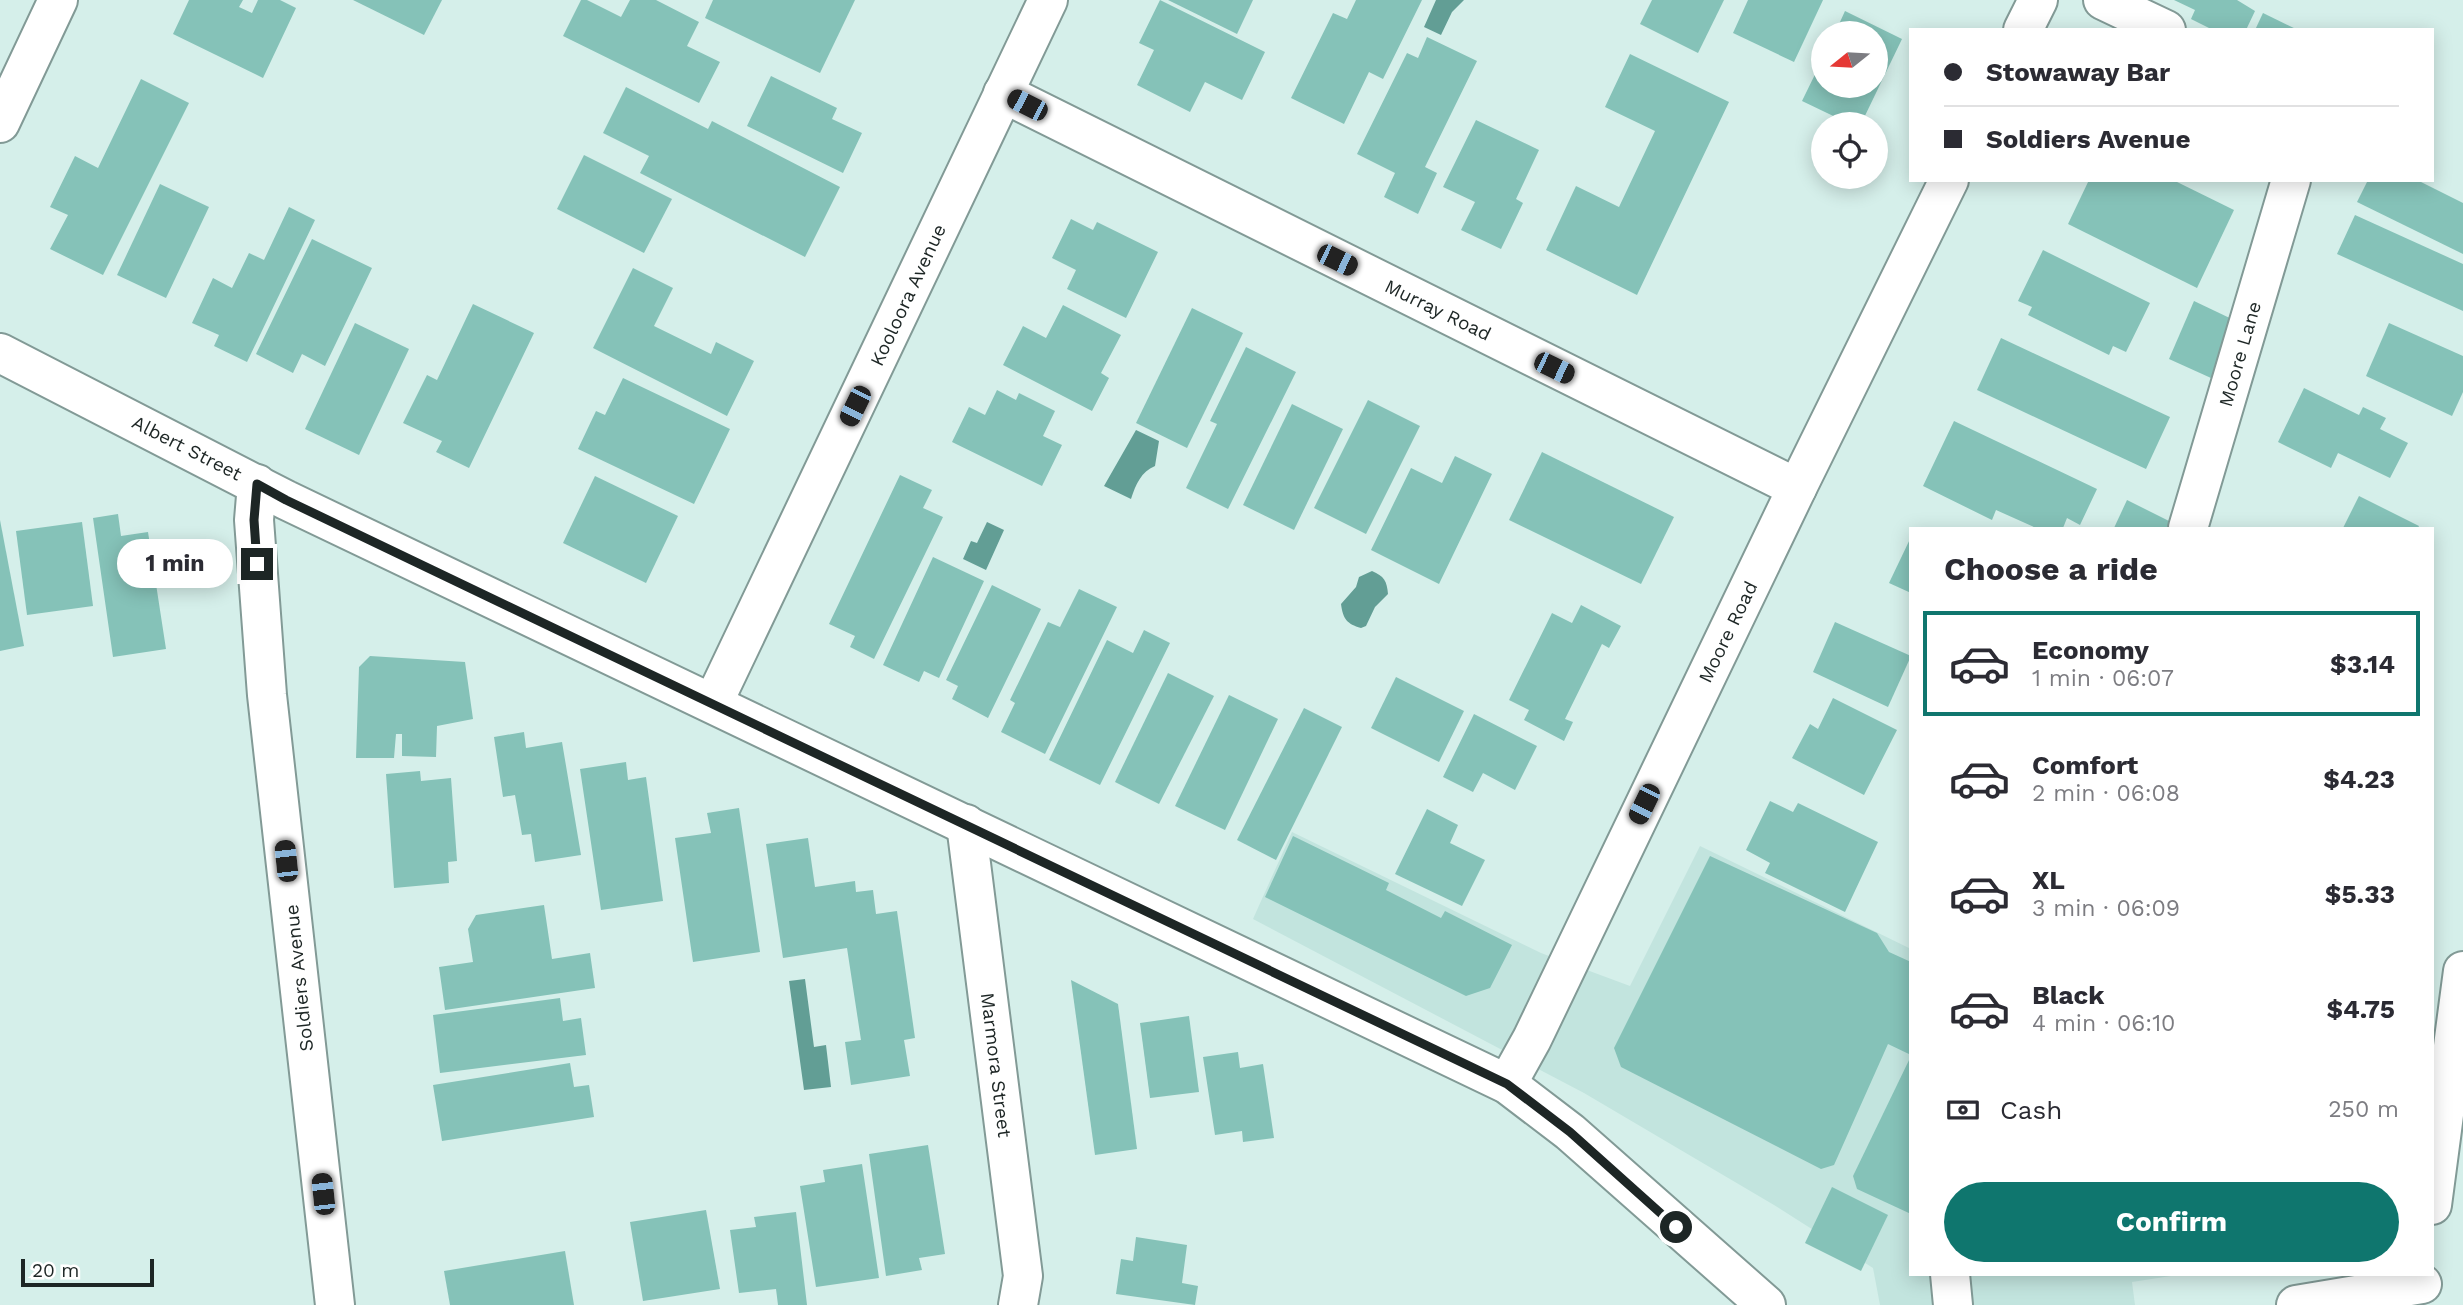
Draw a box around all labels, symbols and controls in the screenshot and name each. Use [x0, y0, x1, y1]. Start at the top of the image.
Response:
north arrow [1811, 21, 1888, 98]
map controls [1811, 21, 1888, 189]
text: Stowaway Bar [1986, 57, 2170, 87]
car [1004, 86, 1051, 124]
button: locate [1811, 112, 1888, 189]
text: Soldiers Avenue [1986, 124, 2190, 154]
street label: Kooloora Avenue [865, 220, 951, 370]
car [1314, 241, 1361, 279]
street label: Murray Road [1381, 274, 1495, 346]
street label: Moore Lane [2214, 299, 2266, 409]
car [1531, 349, 1578, 387]
car [837, 383, 874, 429]
street label: Albert Street [128, 411, 246, 486]
callout: 1 min [117, 540, 232, 588]
route end [241, 548, 273, 580]
text: 1 min [145, 550, 205, 577]
text: Choose a ride [1944, 550, 2158, 588]
street label: Moore Road [1694, 577, 1762, 687]
icon: car [1948, 632, 2011, 695]
text: Economy [2032, 635, 2149, 665]
text: $3.14 [2330, 649, 2395, 679]
text: 1 min · 06:07 [2032, 665, 2174, 692]
icon: car [1948, 747, 2011, 810]
text: Comfort [2032, 750, 2138, 780]
text: $4.23 [2323, 764, 2395, 794]
text: 2 min · 06:08 [2032, 780, 2180, 807]
car [1626, 781, 1663, 827]
car [274, 839, 299, 883]
icon: car [1948, 862, 2011, 925]
text: XL [2032, 865, 2065, 895]
text: $5.33 [2325, 879, 2395, 909]
text: 3 min · 06:09 [2032, 895, 2180, 922]
street label: Soldiers Avenue [280, 903, 318, 1053]
icon: car [1948, 977, 2011, 1040]
text: Black [2032, 980, 2104, 1010]
street label: Marmora Street [976, 991, 1016, 1139]
text: $4.75 [2326, 994, 2395, 1024]
text: 4 min · 06:10 [2032, 1010, 2175, 1037]
icon: cash [1944, 1091, 1982, 1129]
text: Cash [2000, 1095, 2062, 1125]
text: 250 m [2328, 1096, 2399, 1123]
car [311, 1172, 336, 1216]
button: Confirm [1944, 1182, 2399, 1262]
route start [1660, 1211, 1692, 1243]
scale bar [21, 1256, 154, 1288]
text: 20 m [32, 1259, 79, 1282]

